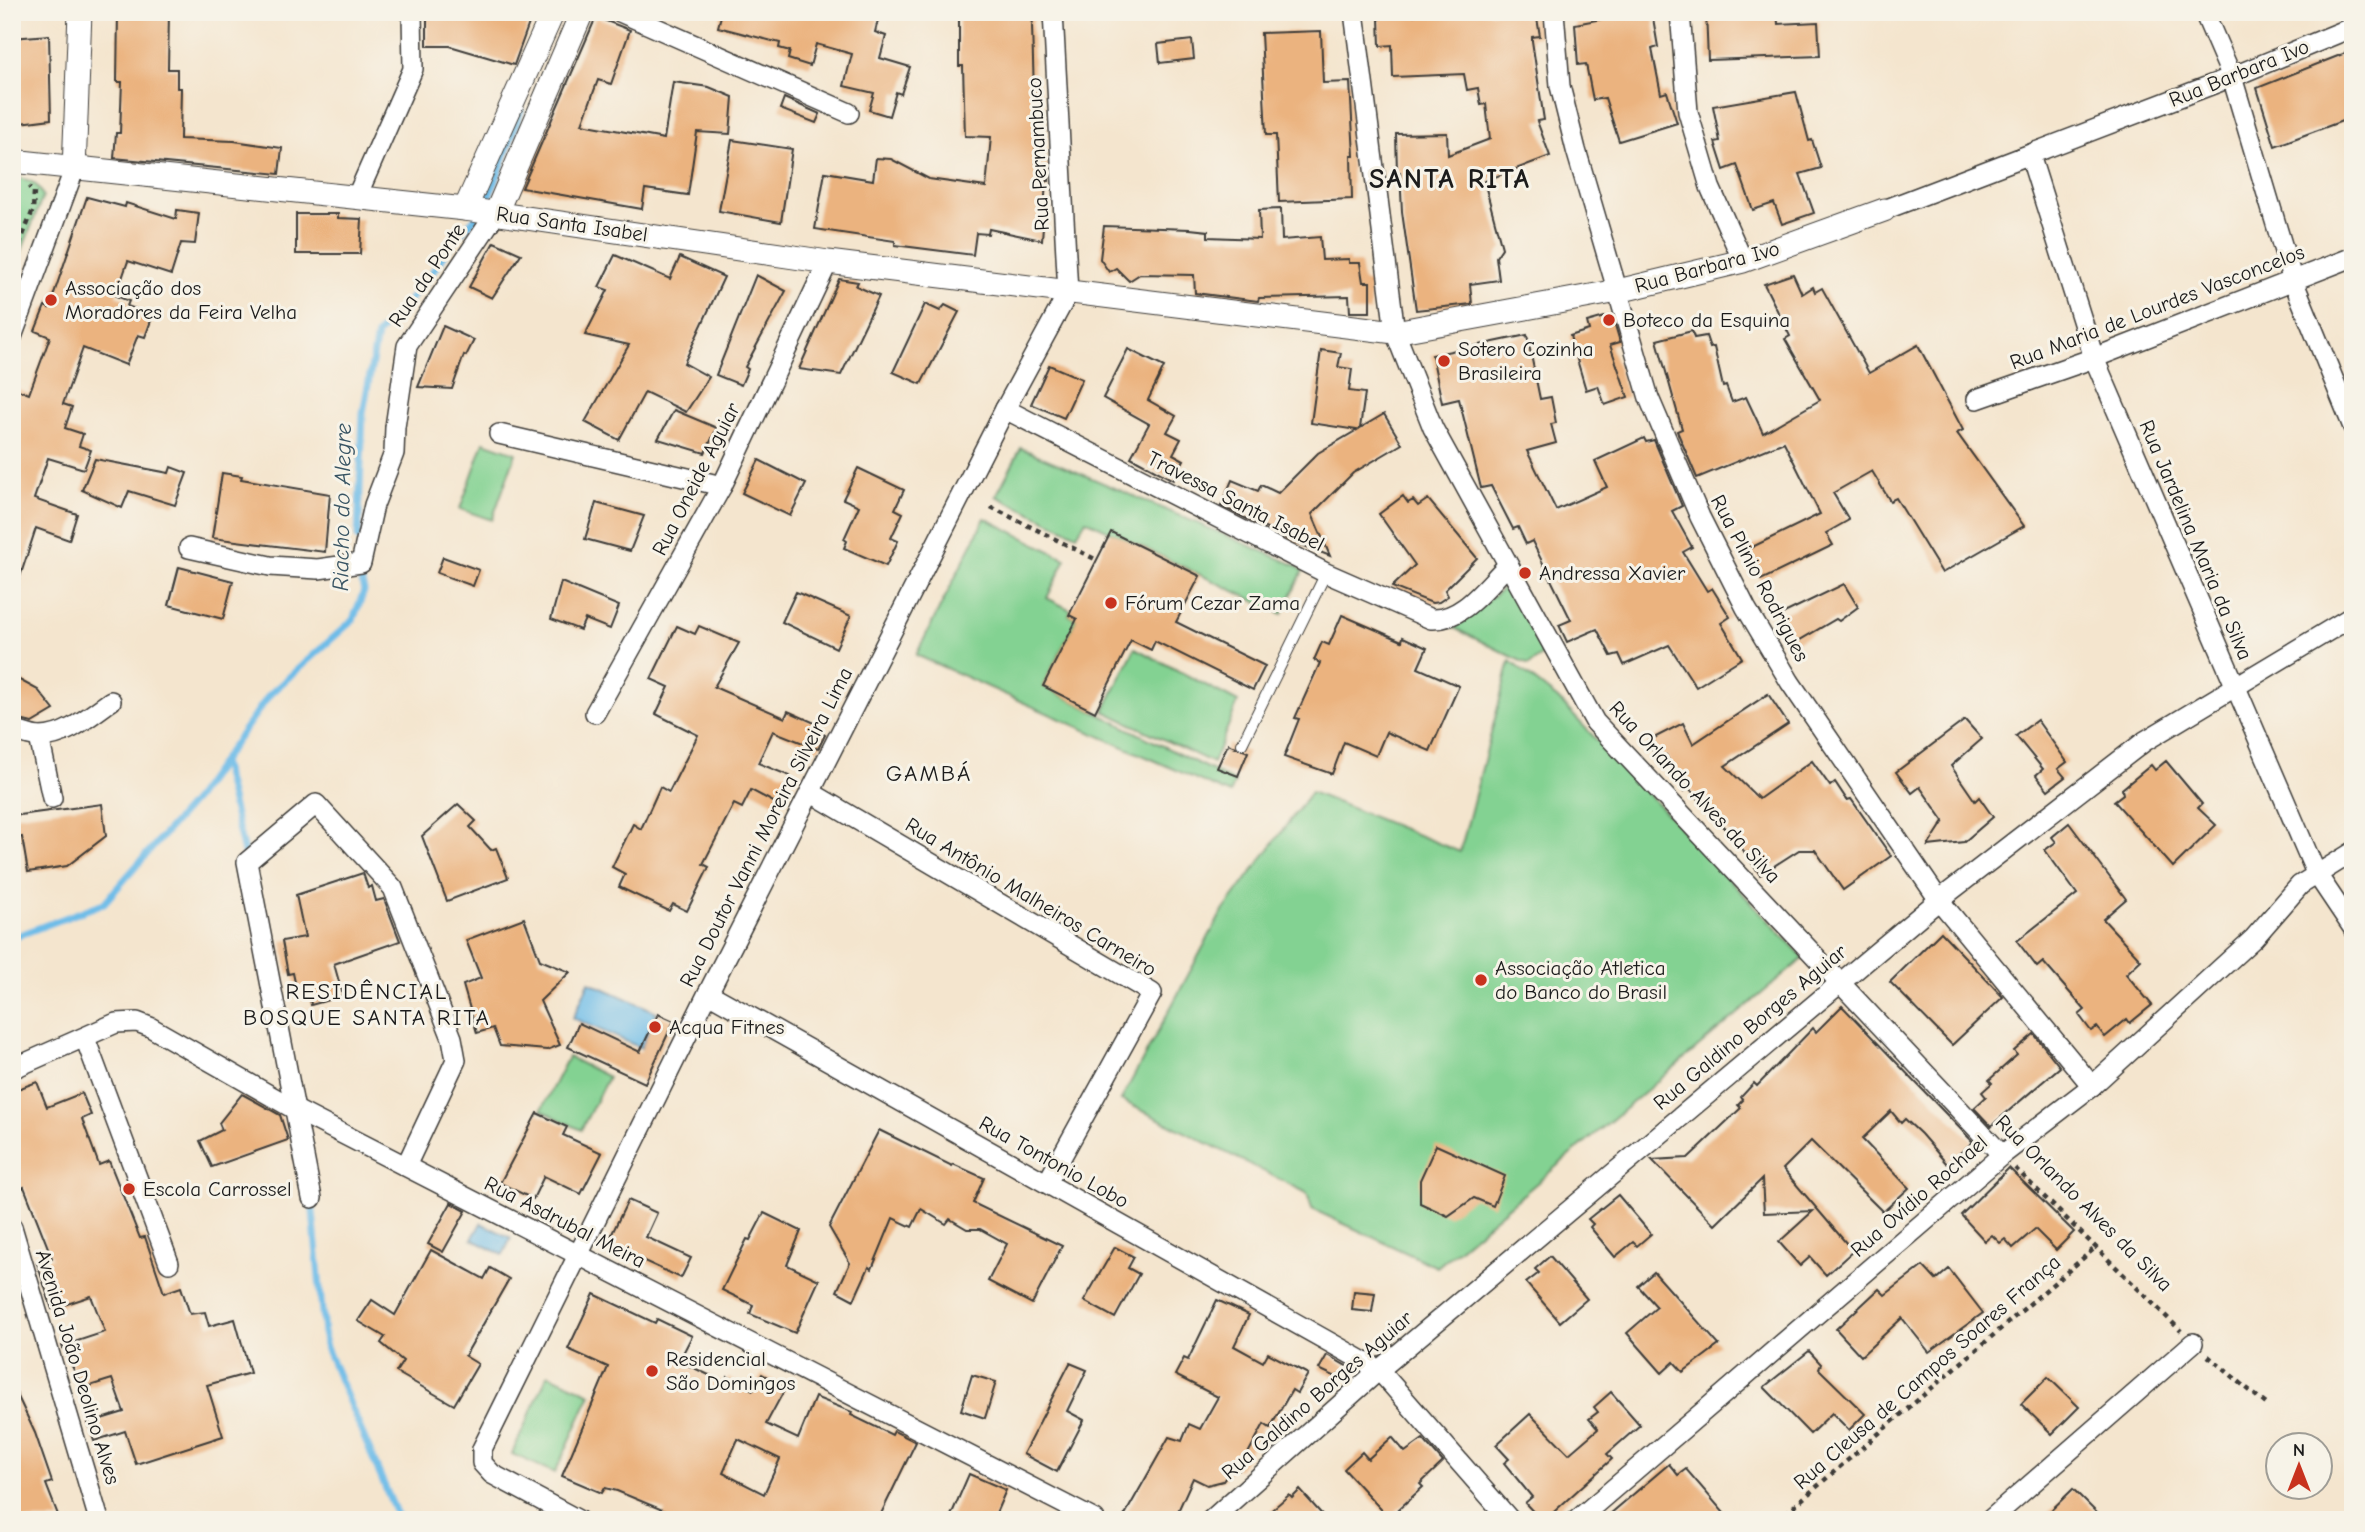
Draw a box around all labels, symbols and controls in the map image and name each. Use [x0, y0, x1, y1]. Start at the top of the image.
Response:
street label: Rua Barbara Ivo [2165, 34, 2313, 112]
street label: Rua Pernambuco [1022, 77, 1054, 231]
district label: SANTA RITA [1369, 163, 1531, 195]
street label: Rua Santa Isabel [495, 202, 649, 246]
street label: Rua da Ponte [384, 219, 470, 331]
street label: Rua Barbara Ivo [1632, 236, 1782, 298]
street label: Rua Maria de Lourdes Vasconcelos [2006, 240, 2308, 374]
place label: Associação dos Moradores da Feira Velha [65, 276, 297, 324]
marker: Associação dos Moradores da Feira Velha [43, 292, 59, 308]
place label: Boteco da Esquina [1623, 308, 1790, 332]
marker: Boteco da Esquina [1601, 312, 1617, 328]
place label: Sotero Cozinha Brasileira [1458, 337, 1594, 385]
marker: Sotero Cozinha Brasileira [1436, 353, 1452, 369]
street label: Rua Oneide Aguiar [647, 398, 745, 559]
street label: Rua Jardelina Maria da Silva [2135, 416, 2257, 664]
water label: Riacho do Alegre [327, 422, 357, 591]
street label: Travessa Santa Isabel [1144, 446, 1328, 556]
street label: Rua Plinio Rodrigues [1706, 490, 1814, 666]
place label: Andressa Xavier [1539, 561, 1686, 585]
marker: Andressa Xavier [1517, 565, 1533, 581]
place label: Fórum Cezar Zama [1125, 591, 1300, 615]
marker: Fórum Cezar Zama [1103, 595, 1119, 611]
street label: Rua Doutor Vanni Moreira Silveira Lima [675, 663, 857, 991]
street label: Rua Orlando Alves da Silva [1604, 696, 1786, 888]
district label: GAMBÁ [886, 760, 972, 787]
street label: Rua Antônio Malheiros Carneiro [901, 812, 1161, 982]
street label: Rua Galdino Borges Aguiar [1649, 939, 1852, 1115]
place label: Associação Atletica do Banco do Brasil [1495, 956, 1667, 1004]
marker: Associação Atletica do Banco do Brasil [1473, 972, 1489, 988]
district label: RESIDÊNCIAL BOSQUE SANTA RITA [243, 978, 491, 1031]
place label: Acqua Fitnes [669, 1015, 785, 1039]
marker: Acqua Fitnes [647, 1019, 663, 1035]
street label: Rua Orlando Alves da Silva [1991, 1110, 2177, 1296]
street label: Rua Tontonio Lobo [975, 1111, 1133, 1213]
street label: Rua Ovídio Rochael [1846, 1130, 1992, 1262]
street label: Rua Asdrubal Meira [480, 1171, 650, 1273]
place label: Escola Carrossel [143, 1177, 292, 1201]
marker: Escola Carrossel [121, 1181, 137, 1197]
street label: Avenida João Deolino Alves [31, 1247, 125, 1487]
street label: Rua Cleusa de Campos Soares França [1789, 1250, 2065, 1494]
street label: Rua Galdino Borges Aguiar [1217, 1305, 1418, 1484]
place label: Residencial São Domingos [666, 1347, 795, 1395]
marker: Residencial São Domingos [644, 1363, 660, 1379]
north arrow [2264, 1430, 2334, 1500]
text: N [2293, 1439, 2305, 1461]

